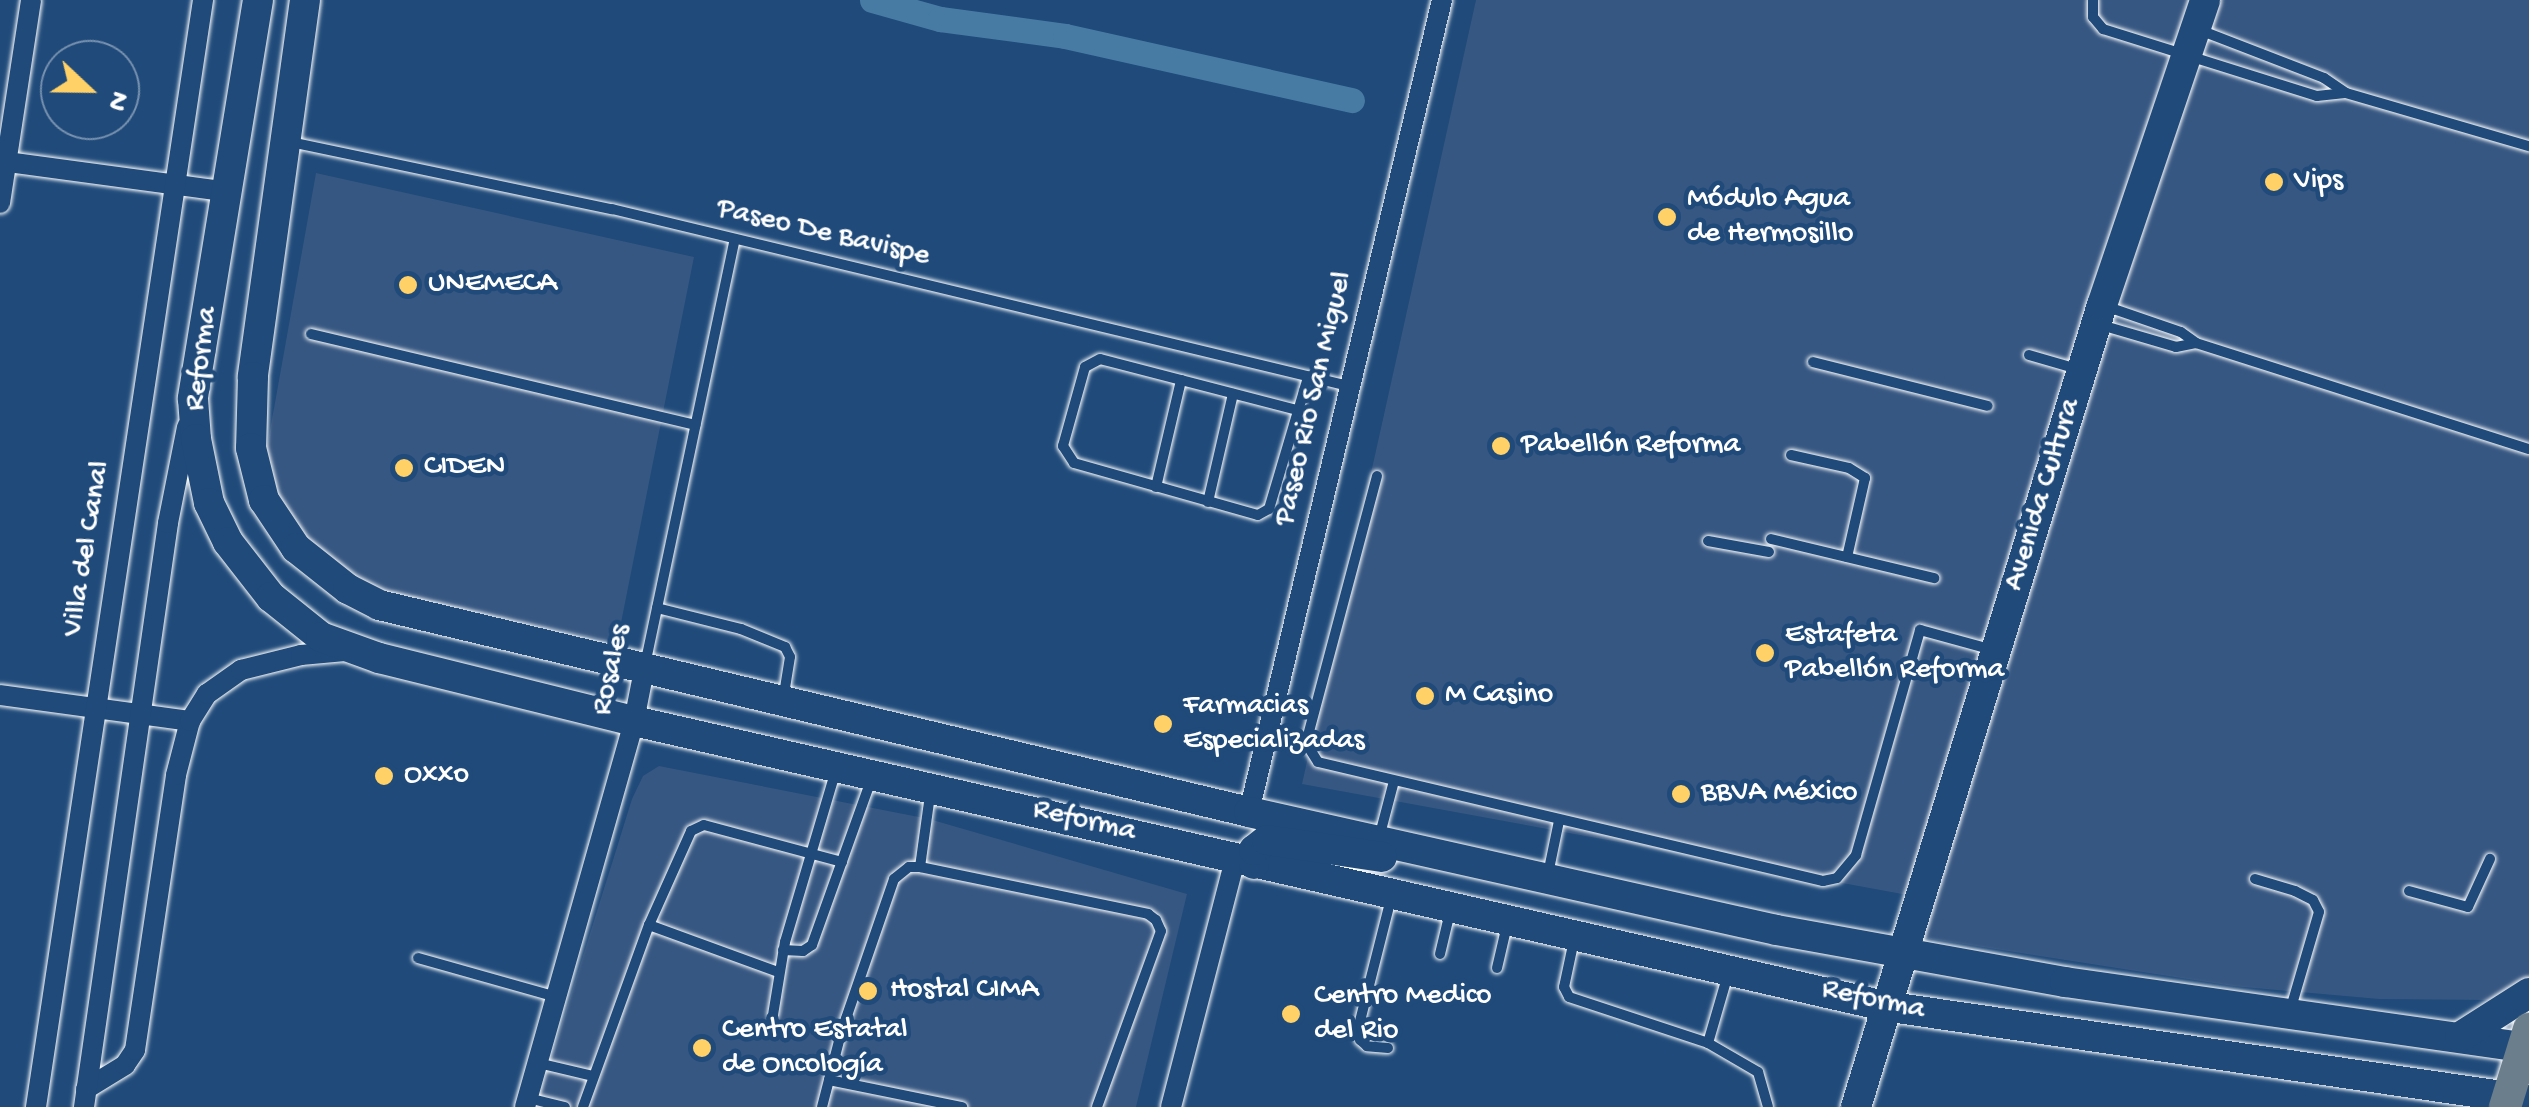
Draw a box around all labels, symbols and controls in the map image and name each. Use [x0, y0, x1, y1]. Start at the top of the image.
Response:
north arrow [40, 40, 140, 140]
text: N [98, 86, 135, 115]
place label: Vips [2294, 164, 2343, 200]
marker: Vips [2263, 171, 2285, 193]
place label: Módulo Agua de Hermosillo [1687, 182, 1854, 252]
street label: Paseo De Bavispe [713, 192, 933, 276]
marker: Módulo Agua de Hermosillo [1656, 206, 1678, 228]
place label: UNEMECA [428, 267, 557, 303]
street label: Paseo Rio San Miguel [1268, 268, 1362, 530]
marker: UNEMECA [397, 274, 419, 296]
street label: Reforma [179, 305, 227, 413]
street label: Avenida Cultura [1998, 395, 2090, 595]
place label: Pabellón Reforma [1521, 428, 1740, 464]
marker: Pabellón Reforma [1490, 435, 1512, 457]
place label: CIDEN [424, 450, 505, 486]
marker: CIDEN [393, 457, 415, 479]
street label: Villa del Canal [56, 459, 120, 639]
place label: Estafeta Pabellón Reforma [1785, 618, 2004, 688]
street label: Rosales [586, 621, 640, 719]
marker: Estafeta Pabellón Reforma [1754, 642, 1776, 664]
place label: M Casino [1445, 678, 1553, 714]
marker: M Casino [1414, 685, 1436, 707]
place label: Farmacias Especializadas [1183, 689, 1365, 760]
marker: Farmacias Especializadas [1152, 713, 1174, 735]
place label: Oxxo [404, 758, 469, 794]
marker: Oxxo [373, 765, 395, 787]
place label: BBVA México [1701, 776, 1858, 812]
marker: BBVA México [1670, 783, 1692, 805]
street label: Reforma [1029, 793, 1139, 851]
place label: Hostal CIMA [890, 973, 1038, 1009]
street label: Reforma [1818, 973, 1928, 1029]
marker: Hostal CIMA [855, 978, 881, 1004]
place label: Centro Medico del Rio [1314, 979, 1492, 1050]
marker: Centro Medico del Rio [1278, 1001, 1304, 1027]
place label: Centro Estatal de Oncología [722, 1013, 908, 1084]
marker: Centro Estatal de Oncología [691, 1037, 713, 1059]

